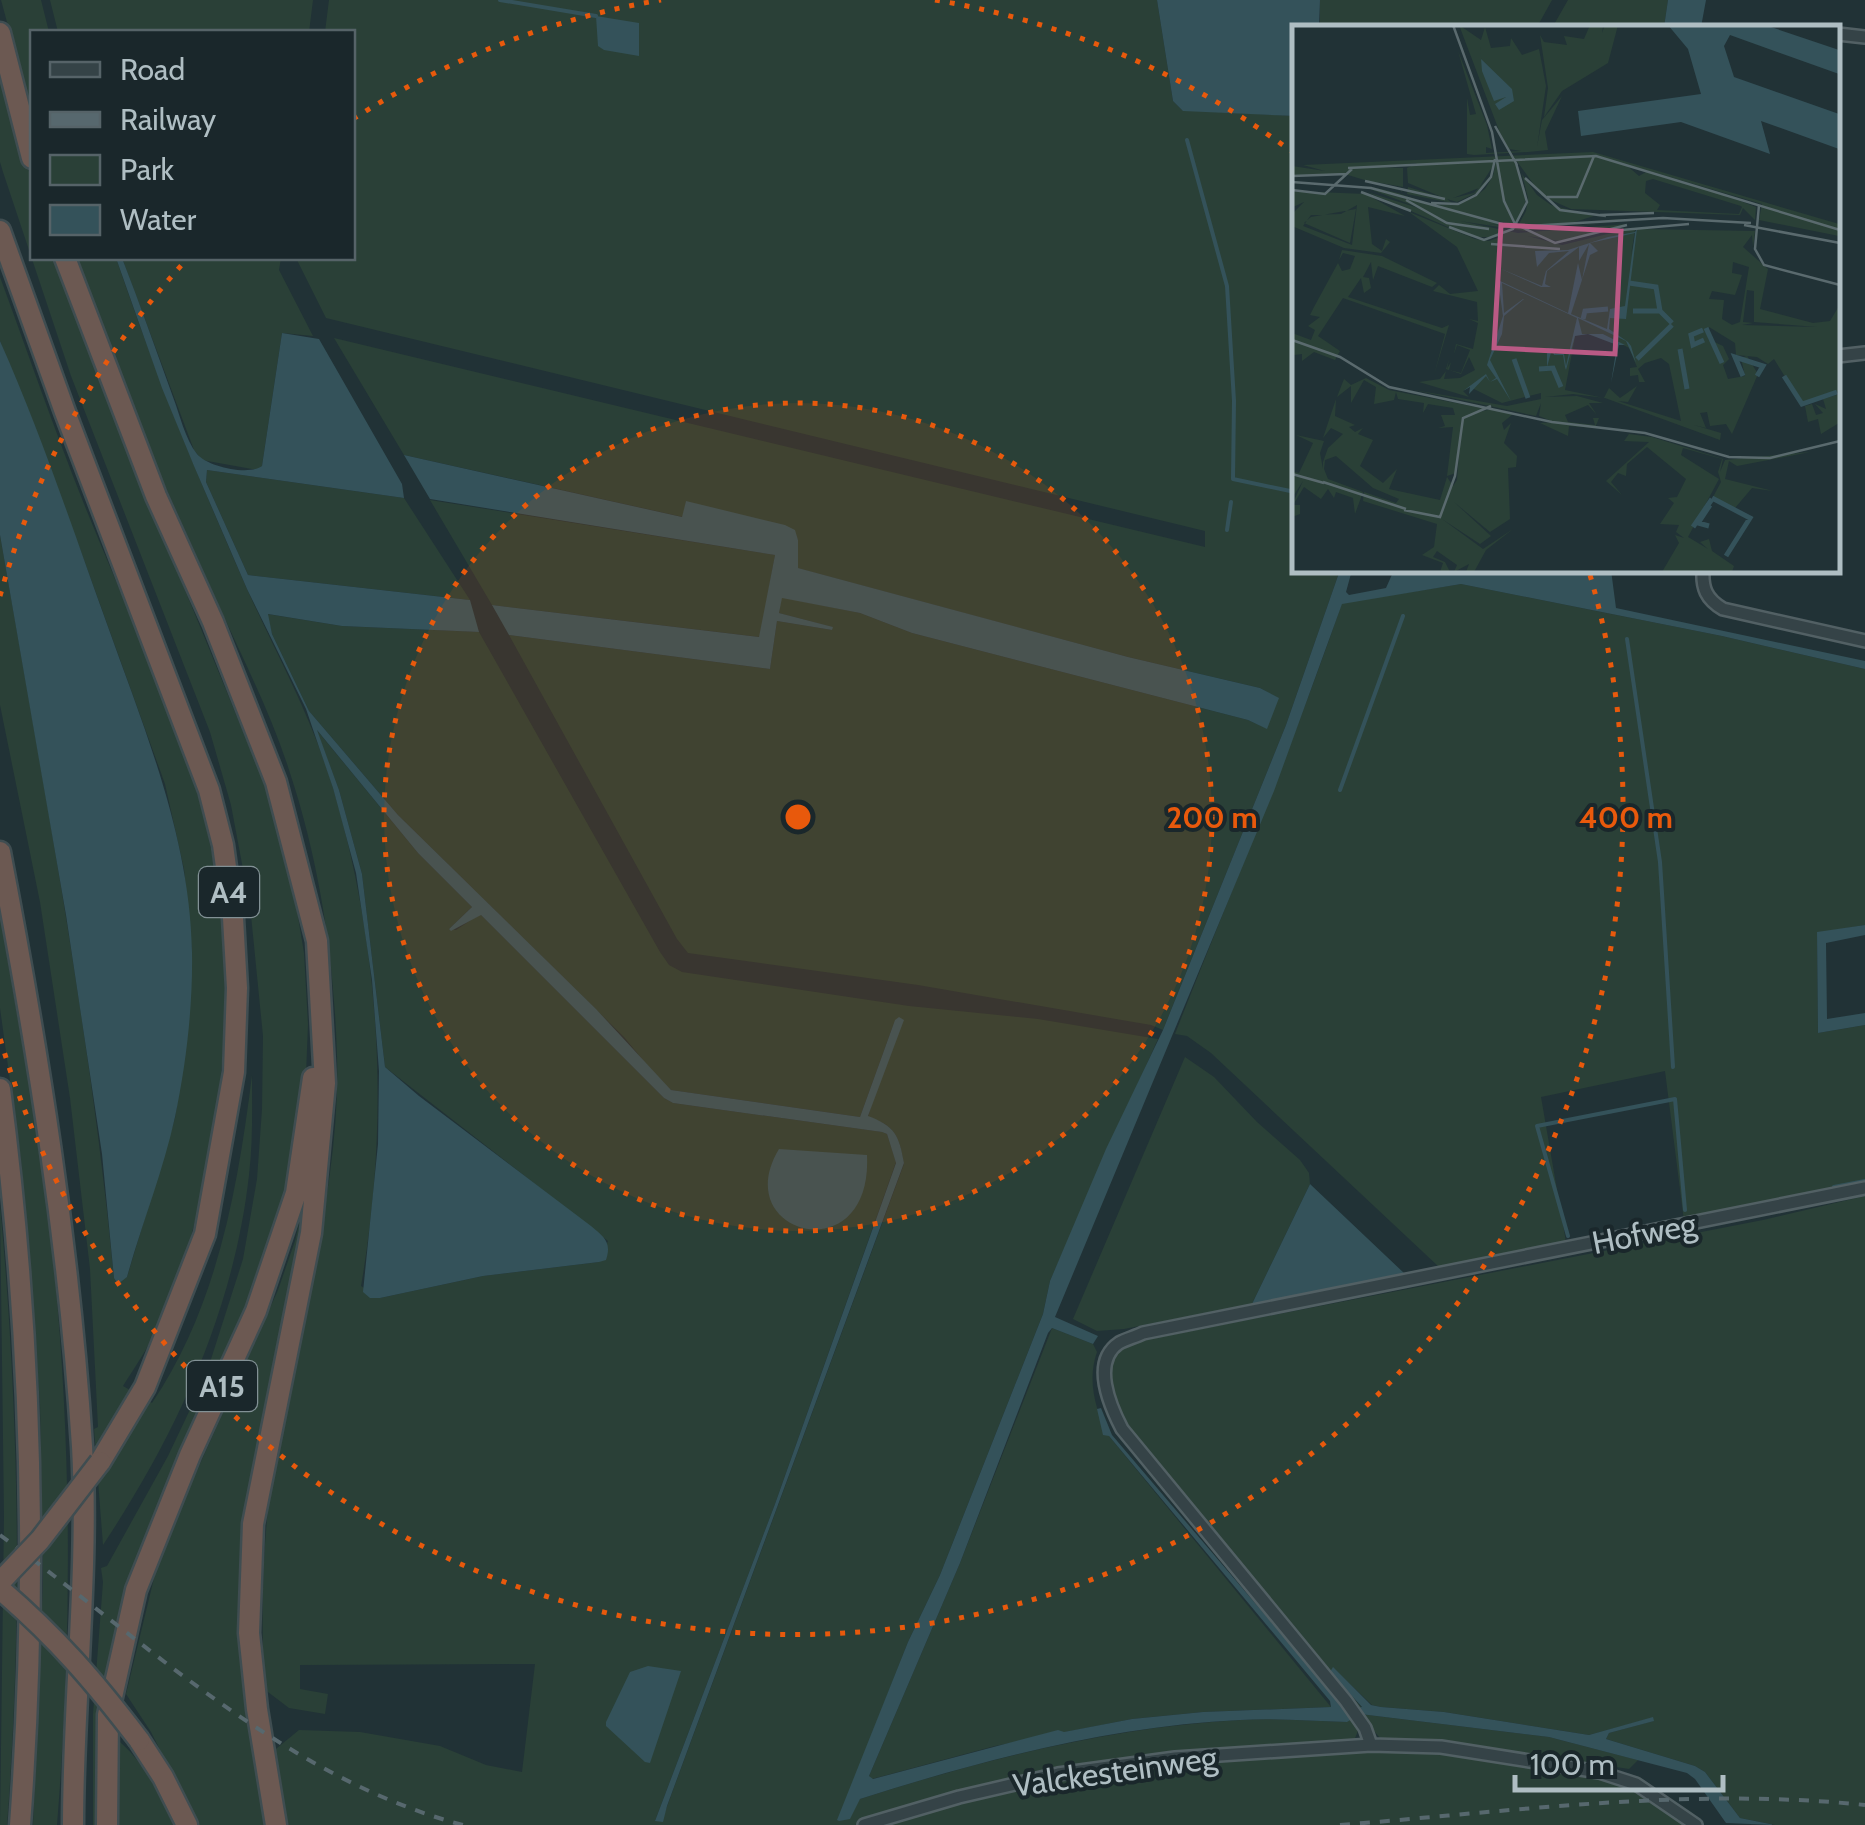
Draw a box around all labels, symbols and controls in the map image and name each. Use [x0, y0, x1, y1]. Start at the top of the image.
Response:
inset map [1292, 25, 1840, 572]
legend [30, 30, 355, 260]
text: Road [120, 51, 185, 88]
text: Railway [120, 101, 216, 138]
text: Park [120, 151, 175, 188]
text: Water [120, 201, 197, 238]
centre of rings [780, 799, 816, 835]
text: 200 m [1166, 799, 1258, 836]
text: 400 m [1579, 799, 1673, 836]
road number: A4 [199, 867, 259, 917]
street label: Hofweg [1588, 1204, 1701, 1262]
road number: A15 [187, 1361, 257, 1411]
scale bar [1515, 1730, 1722, 1792]
street label: Valckesteinweg [1010, 1737, 1221, 1805]
text: 100 m [1530, 1746, 1615, 1783]

